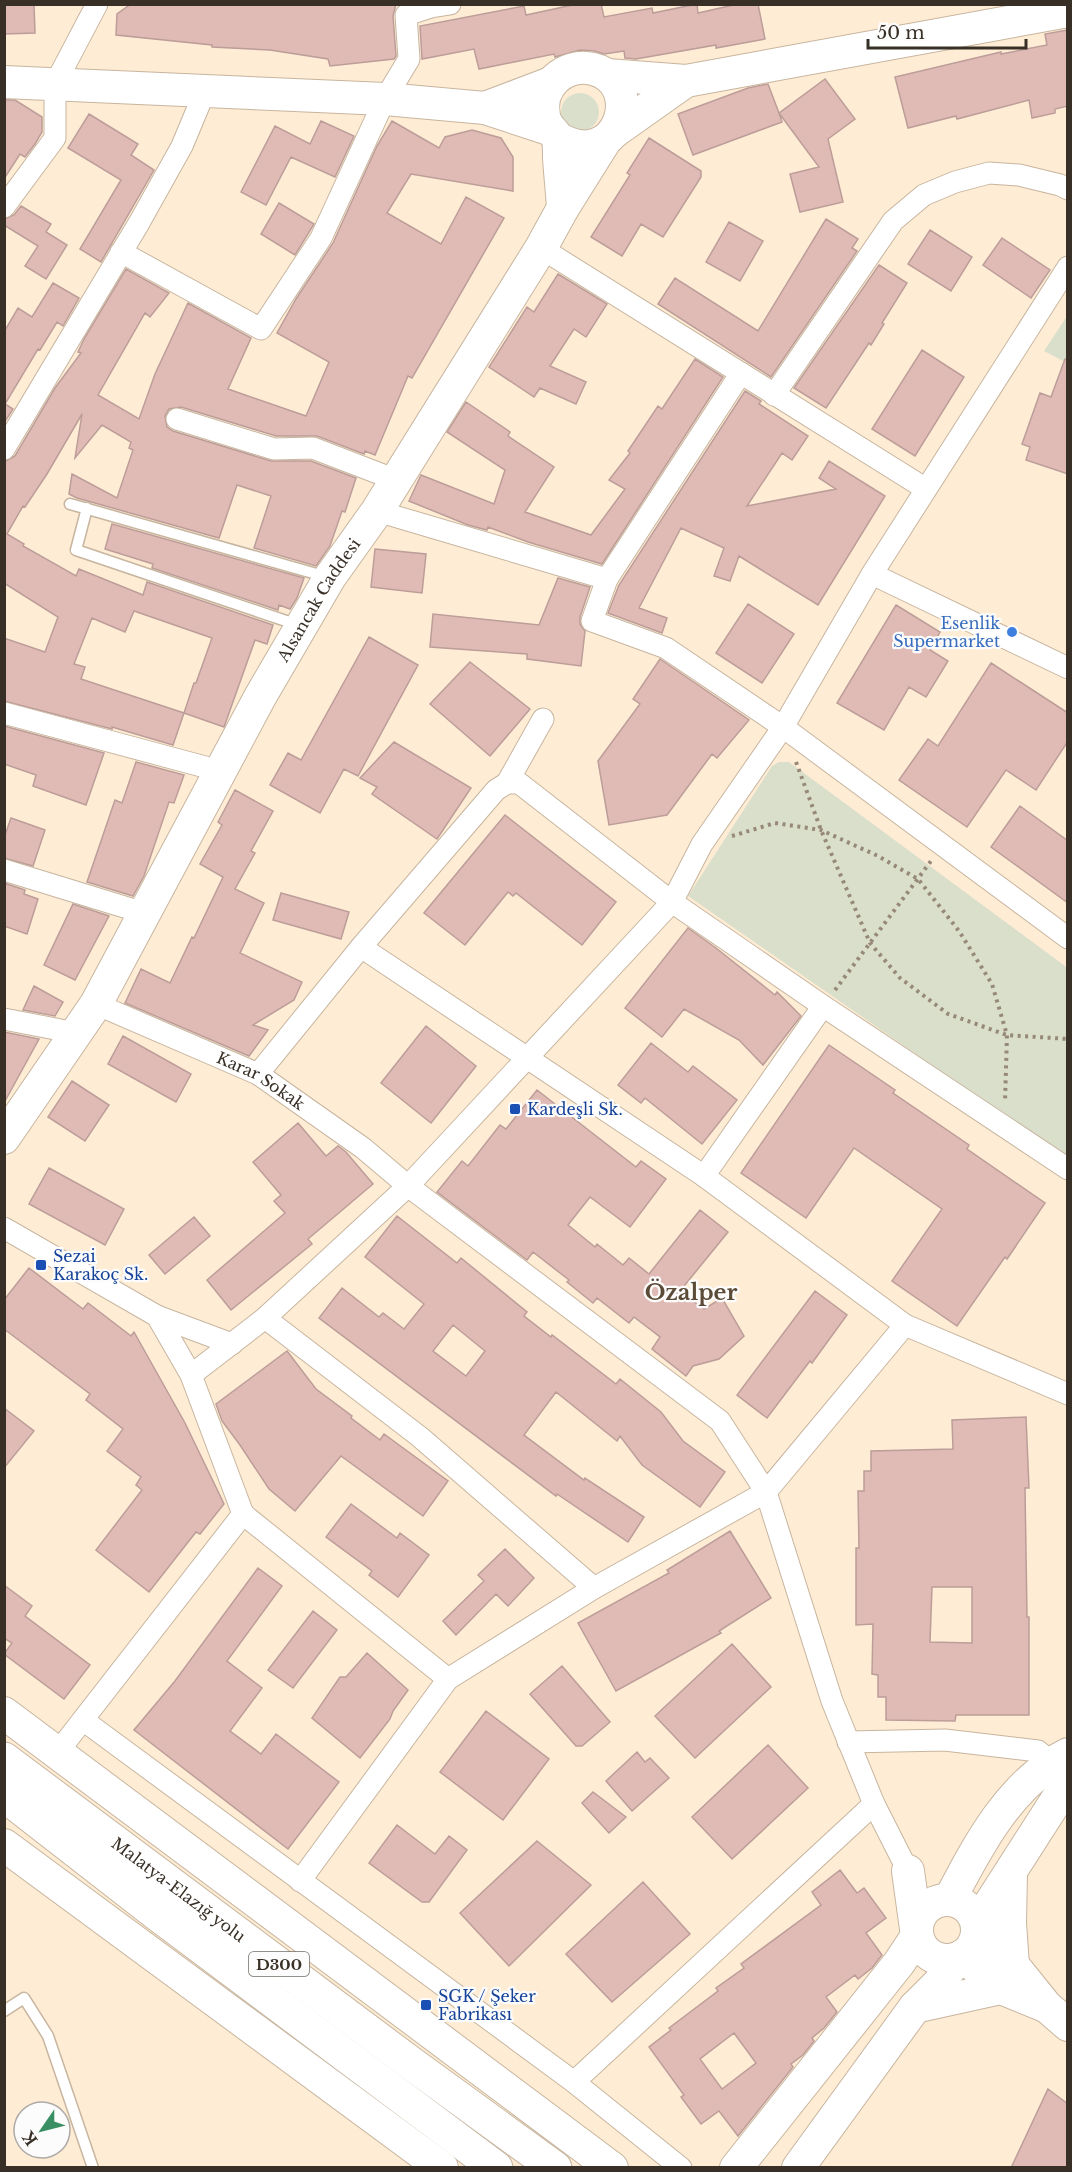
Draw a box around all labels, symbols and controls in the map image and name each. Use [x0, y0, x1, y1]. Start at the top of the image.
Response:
scale bar [868, 12, 1026, 50]
text: 50 m [877, 22, 925, 44]
street label: Alsancak Caddesi [272, 534, 365, 666]
place label: Esenlik Supermarket [893, 613, 1000, 651]
marker: Esenlik Supermarket [1005, 625, 1019, 639]
street label: Karar Sokak [214, 1047, 309, 1114]
place label: Kardeşli Sk. [527, 1099, 623, 1119]
marker: Kardeşli Sk. [508, 1102, 522, 1116]
place label: Sezai Karakoç Sk. [53, 1246, 148, 1284]
marker: Sezai Karakoç Sk. [34, 1258, 48, 1272]
district label: Özalper [645, 1278, 737, 1306]
street label: Malatya-Elazığ yolu [108, 1833, 250, 1946]
road number: D300 [249, 1952, 309, 1976]
place label: SGK / Şeker Fabrikası [438, 1986, 536, 2024]
marker: SGK / Şeker Fabrikası [419, 1998, 433, 2012]
north arrow [12, 2100, 72, 2160]
text: K [17, 2127, 42, 2150]

